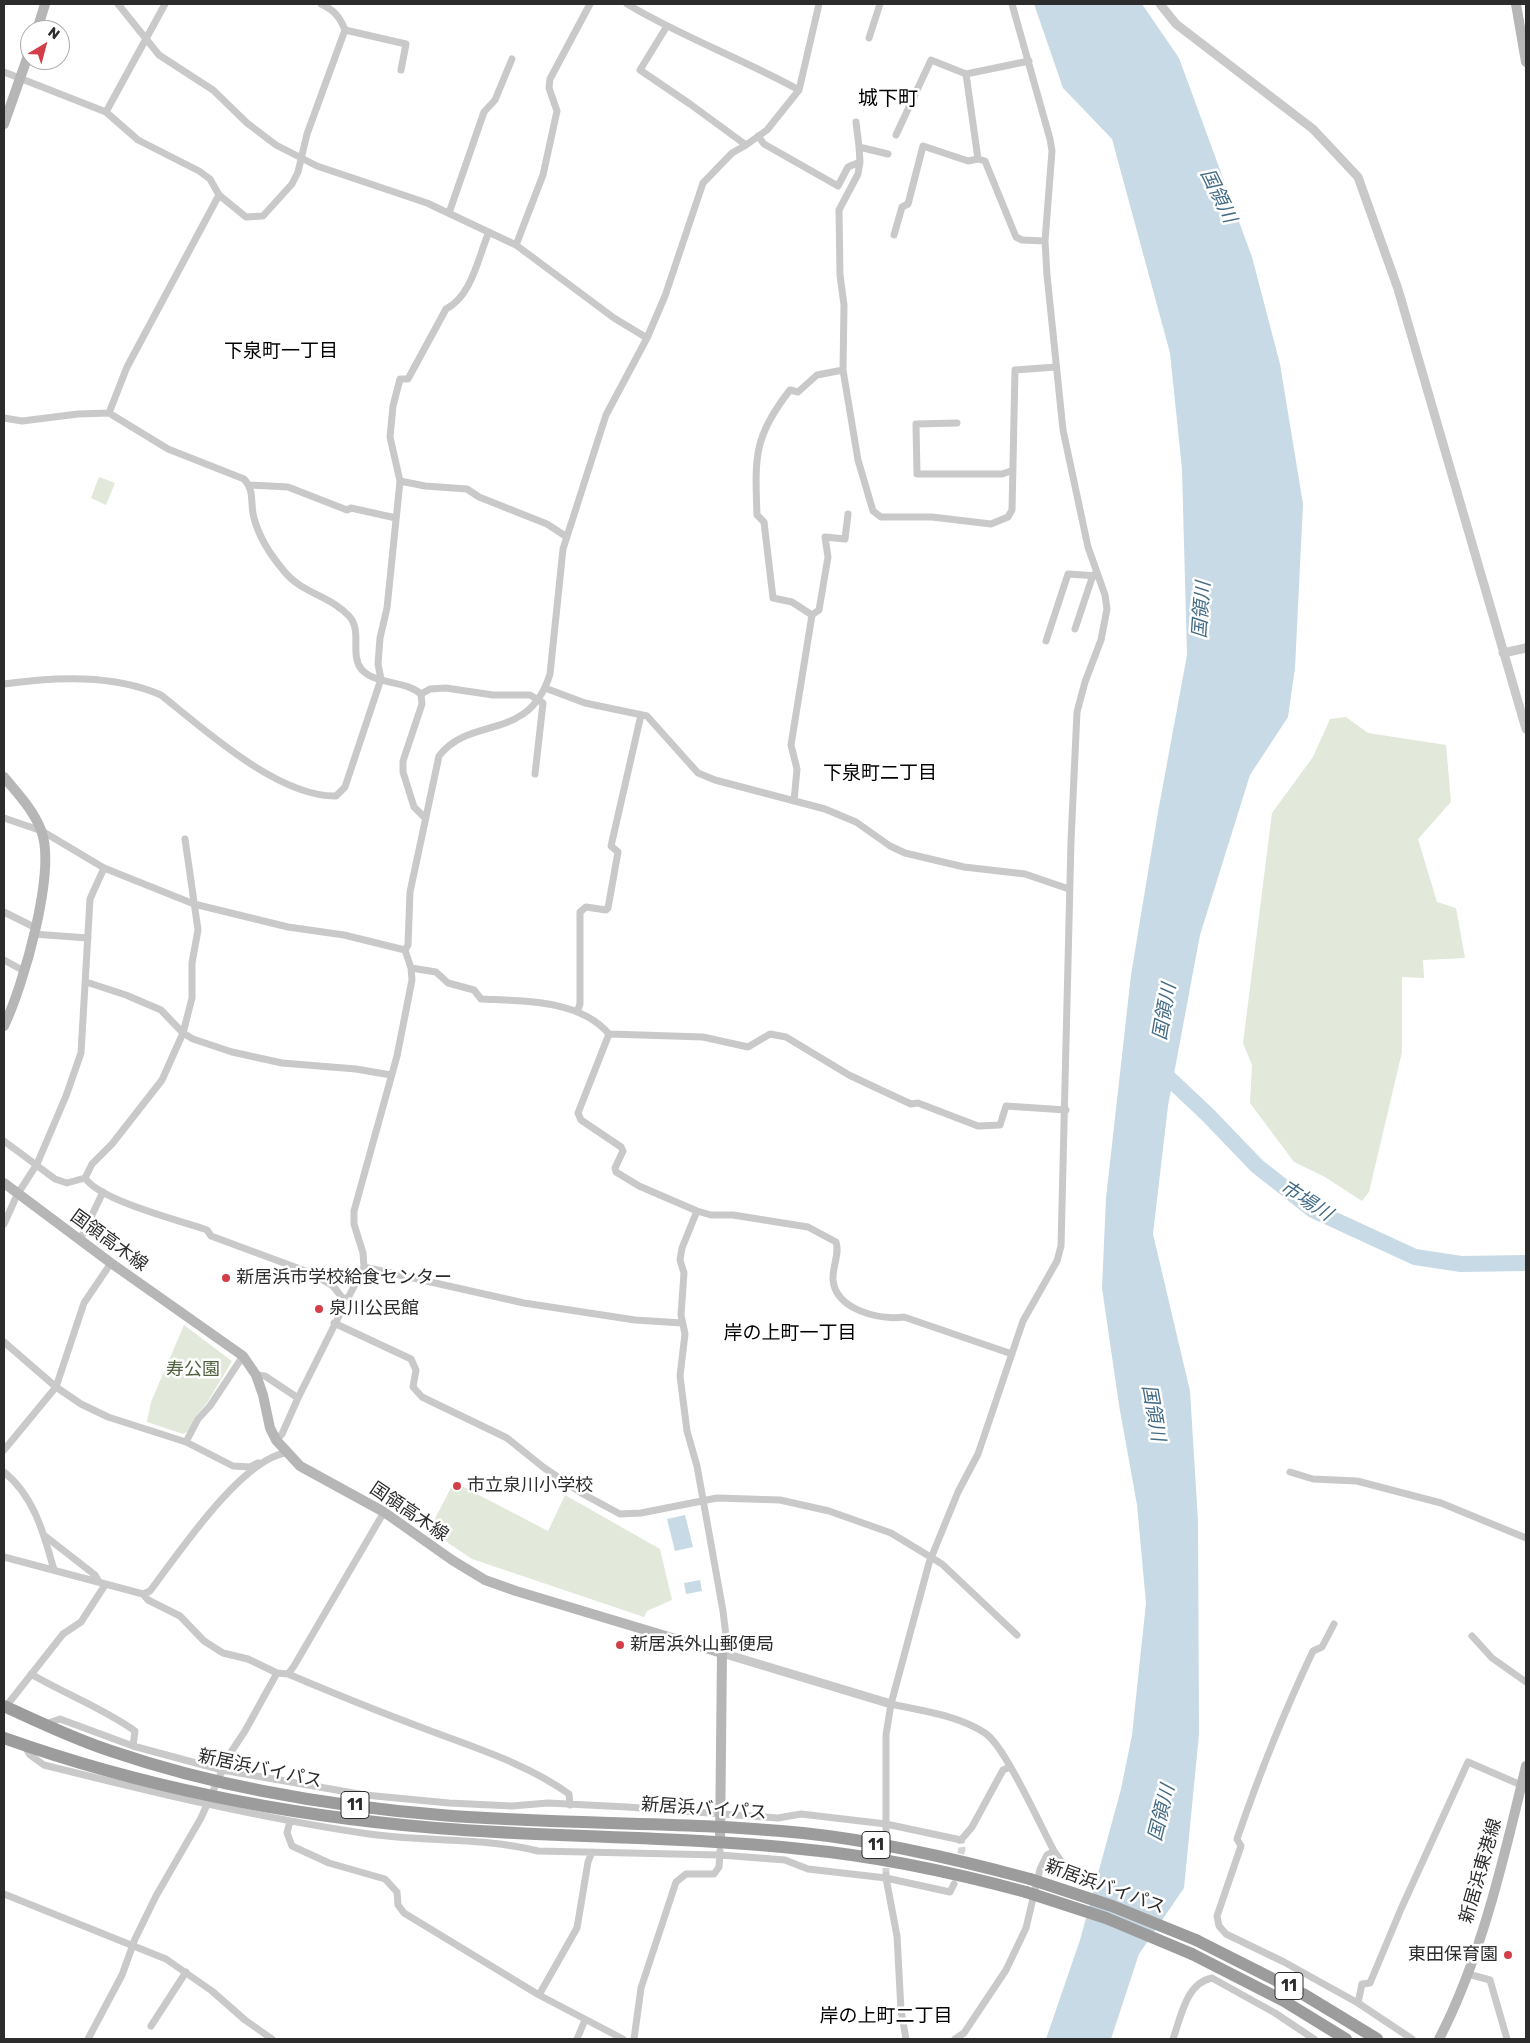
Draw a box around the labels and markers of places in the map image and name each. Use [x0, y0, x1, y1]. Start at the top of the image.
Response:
place label: 新居浜市学校給食センター [236, 1267, 452, 1289]
marker: 新居浜市学校給食センター [220, 1272, 232, 1284]
place label: 泉川公民館 [329, 1298, 419, 1320]
marker: 泉川公民館 [313, 1303, 325, 1315]
place label: 市立泉川小学校 [467, 1475, 593, 1497]
marker: 市立泉川小学校 [451, 1480, 463, 1492]
place label: 新居浜外山郵便局 [630, 1634, 774, 1656]
marker: 新居浜外山郵便局 [614, 1639, 626, 1651]
place label: 東田保育園 [1408, 1944, 1498, 1966]
marker: 東田保育園 [1502, 1949, 1514, 1961]

